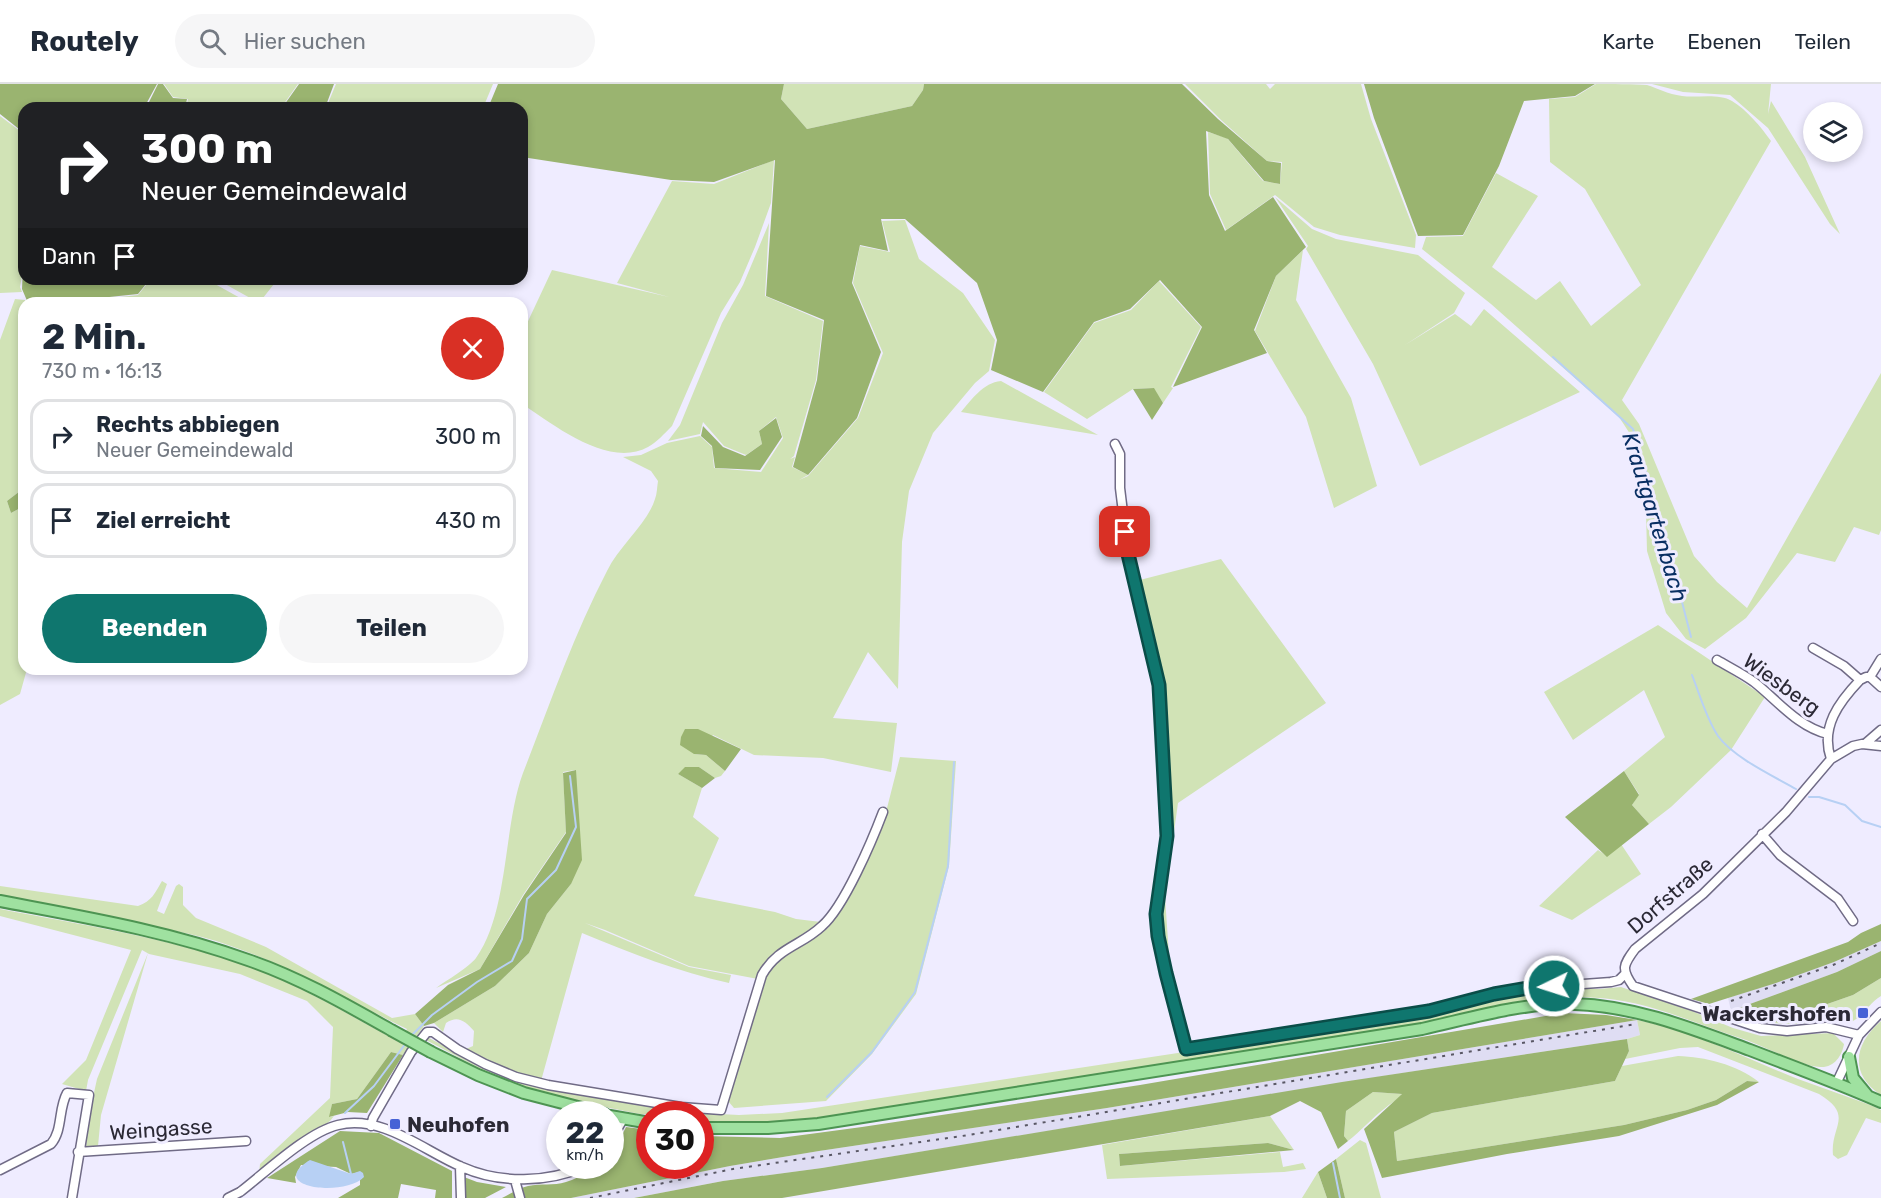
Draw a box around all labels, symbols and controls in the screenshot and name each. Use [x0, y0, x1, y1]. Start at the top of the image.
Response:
search box [175, 14, 595, 68]
text: Routely [30, 25, 139, 58]
icon: search [196, 25, 229, 58]
text: Hier suchen [244, 28, 366, 55]
text: Karte [1602, 29, 1654, 54]
text: Ebenen [1687, 29, 1761, 54]
text: Teilen [1794, 29, 1851, 54]
map controls [1803, 102, 1863, 162]
button: layers [1803, 102, 1863, 162]
text: 300 m [141, 124, 273, 174]
icon: right [42, 126, 120, 204]
text: Neuer Gemeindewald [141, 175, 408, 207]
icon: arrive [108, 240, 141, 273]
text: Dann [42, 243, 96, 270]
text: 2 Min. [42, 315, 147, 358]
button: close [441, 317, 504, 380]
text: 730 m · 16:13 [42, 359, 162, 383]
text: Rechts abbiegen [96, 411, 280, 438]
icon: right [45, 420, 78, 453]
text: 300 m [435, 423, 501, 450]
water label: Krautgartenbach [1616, 429, 1694, 605]
text: Neuer Gemeindewald [96, 438, 294, 462]
icon: arrive [45, 504, 78, 537]
pin [1099, 506, 1150, 557]
text: Ziel erreicht [96, 507, 230, 534]
text: 430 m [435, 507, 501, 534]
icon: arrive [1108, 515, 1141, 548]
button: Beenden [42, 594, 267, 663]
button: Teilen [279, 594, 504, 663]
street label: Wiesberg [1739, 648, 1825, 720]
street label: Dorfstraße [1622, 851, 1718, 939]
position arrow [1522, 954, 1586, 1018]
place label: Wackershofen [1702, 1001, 1851, 1026]
marker: Wackershofen [1856, 1006, 1870, 1020]
speed limit sign: 30 [636, 1101, 714, 1179]
place label: Neuhofen [407, 1112, 510, 1137]
street label: Weingasse [109, 1113, 213, 1145]
text: 22 [566, 1115, 605, 1151]
marker: Neuhofen [388, 1117, 402, 1131]
text: km/h [566, 1146, 604, 1164]

